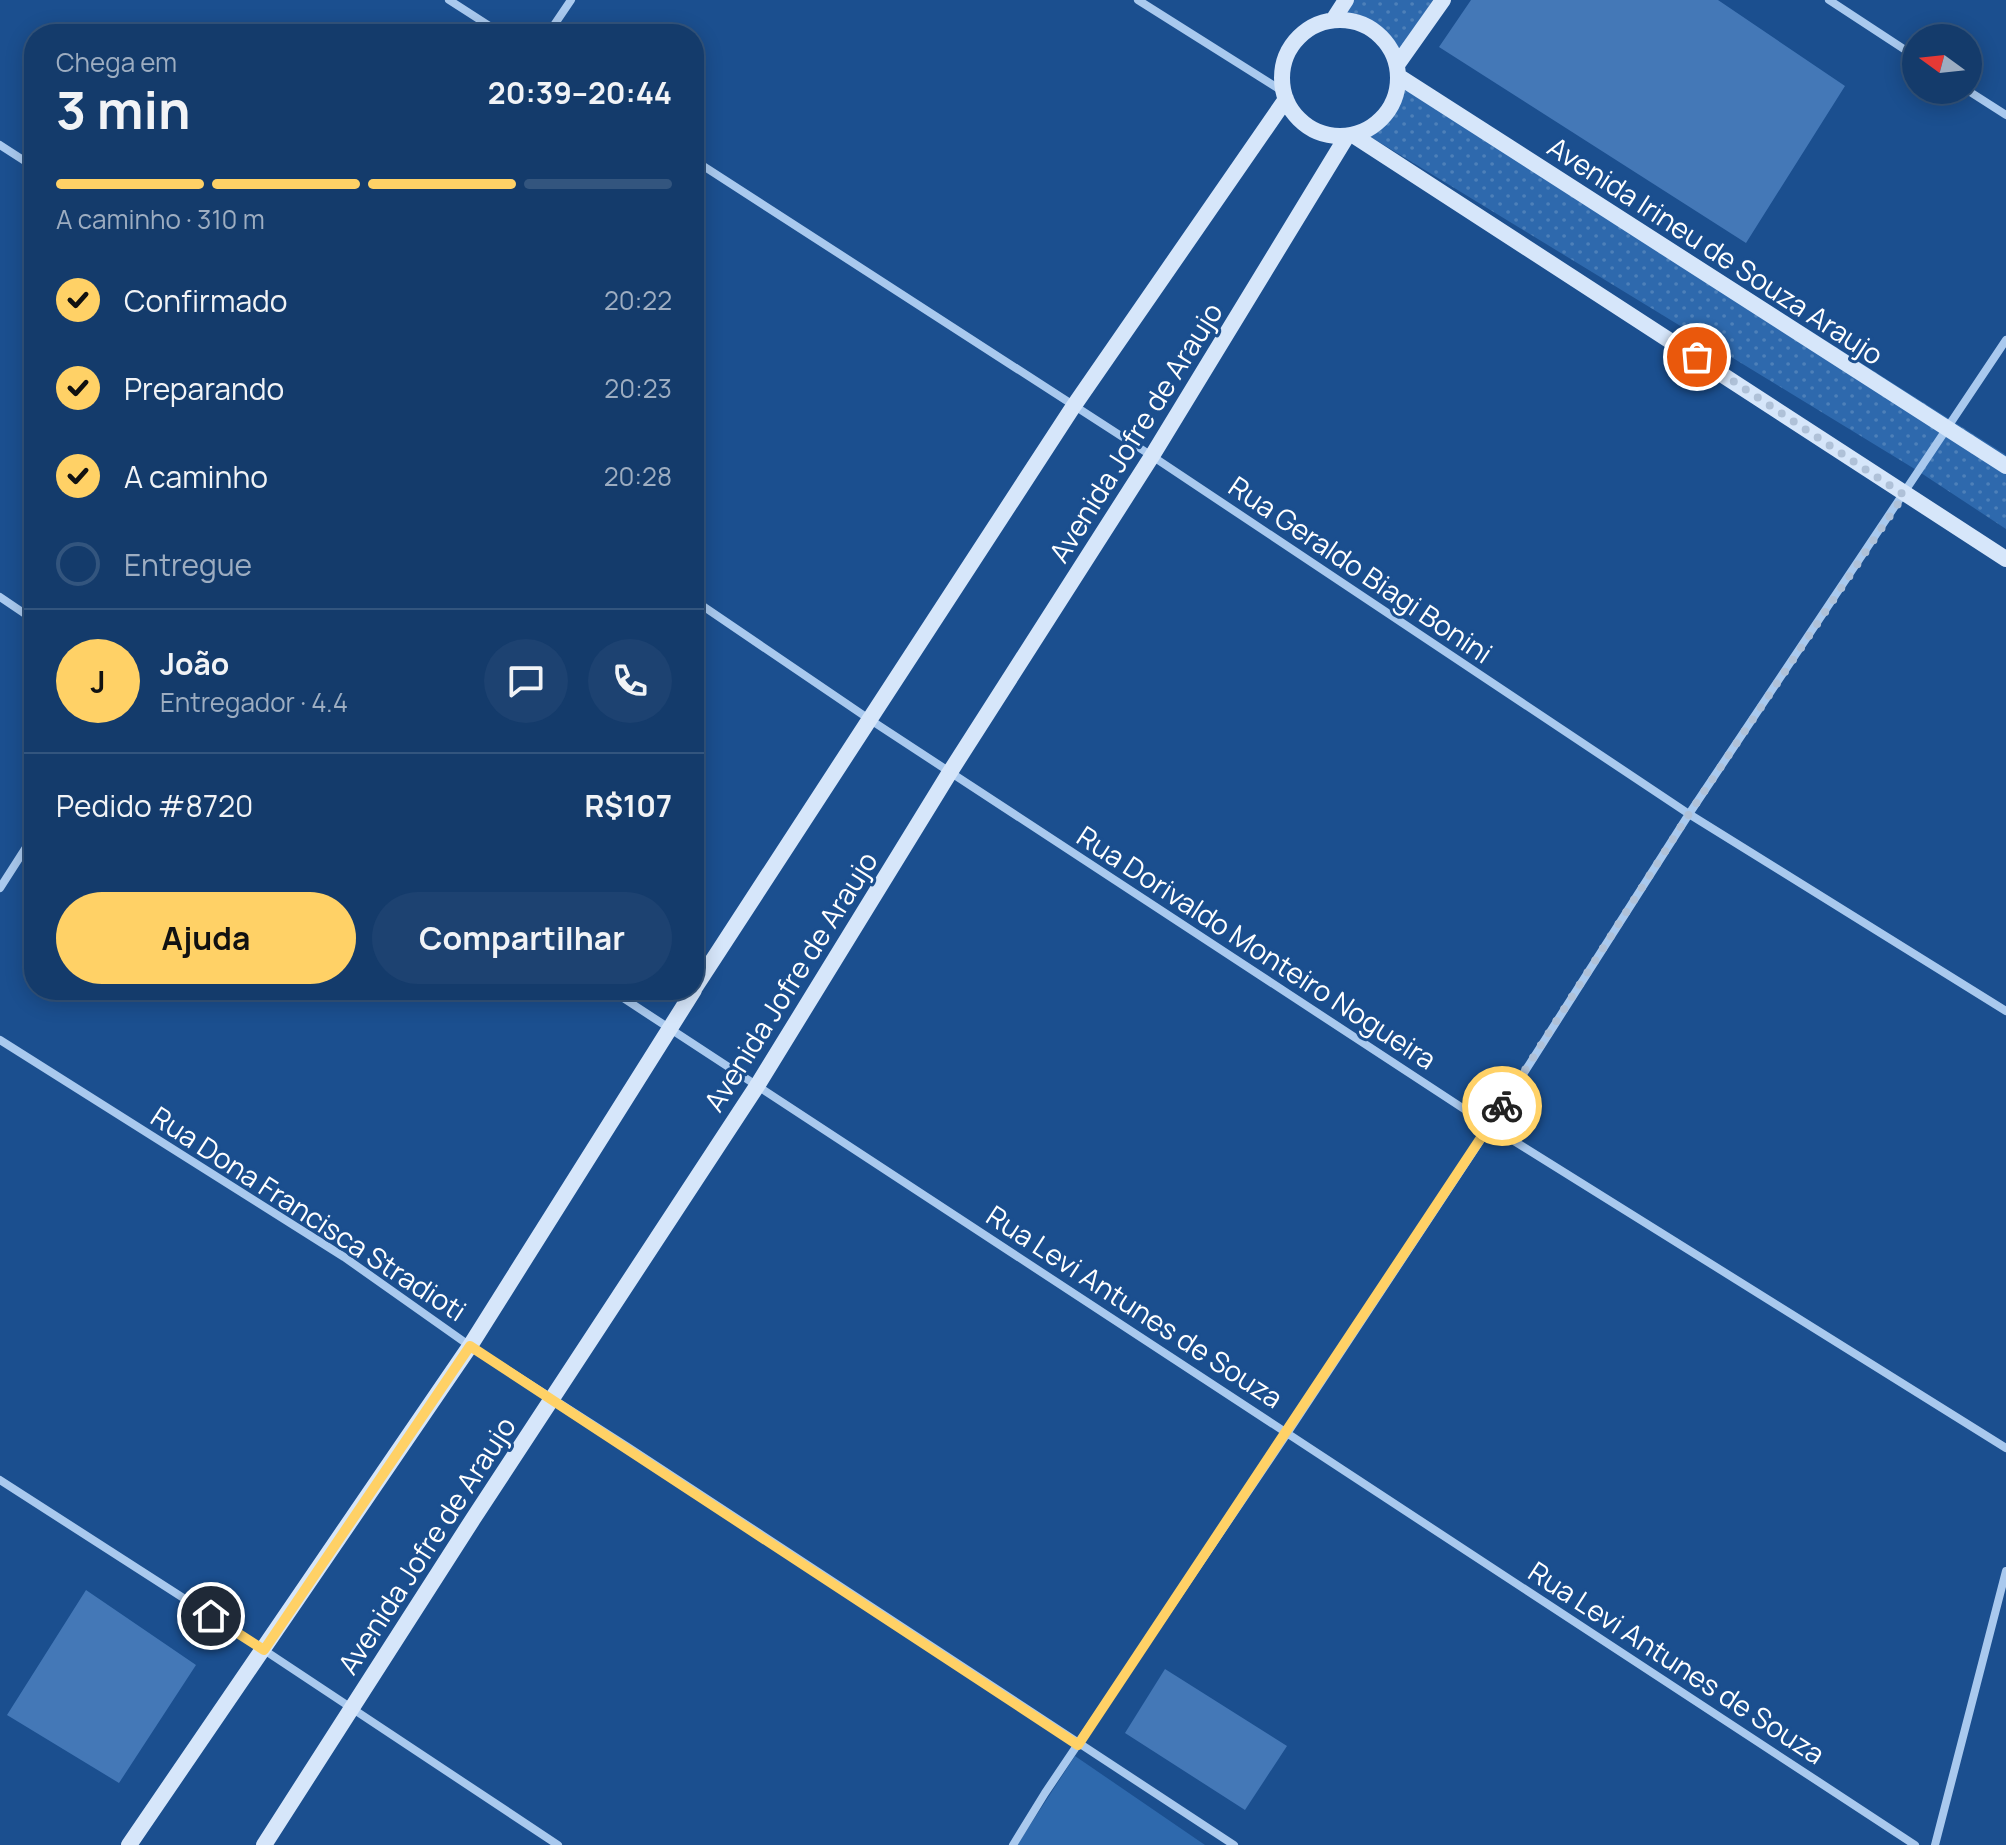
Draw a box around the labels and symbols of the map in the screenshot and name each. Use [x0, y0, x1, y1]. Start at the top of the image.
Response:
north arrow [1902, 24, 1982, 104]
street label: Avenida Irineu de Souza Araujo [1541, 127, 1891, 373]
street label: Avenida Jofre de Araujo [1039, 295, 1231, 569]
pin [1663, 323, 1731, 391]
street label: Rua Geraldo Biagi Bonini [1222, 467, 1500, 671]
street label: Rua Dorivaldo Monteiro Nogueira [1070, 816, 1444, 1078]
street label: Avenida Jofre de Araujo [694, 844, 886, 1118]
courier [1462, 1066, 1542, 1146]
street label: Rua Dona Francisca Stradioti [144, 1097, 474, 1329]
street label: Rua Levi Antunes de Souza [980, 1196, 1290, 1416]
street label: Avenida Jofre de Araujo [328, 1409, 524, 1681]
street label: Rua Levi Antunes de Souza [1522, 1552, 1832, 1772]
pin [177, 1582, 245, 1650]

